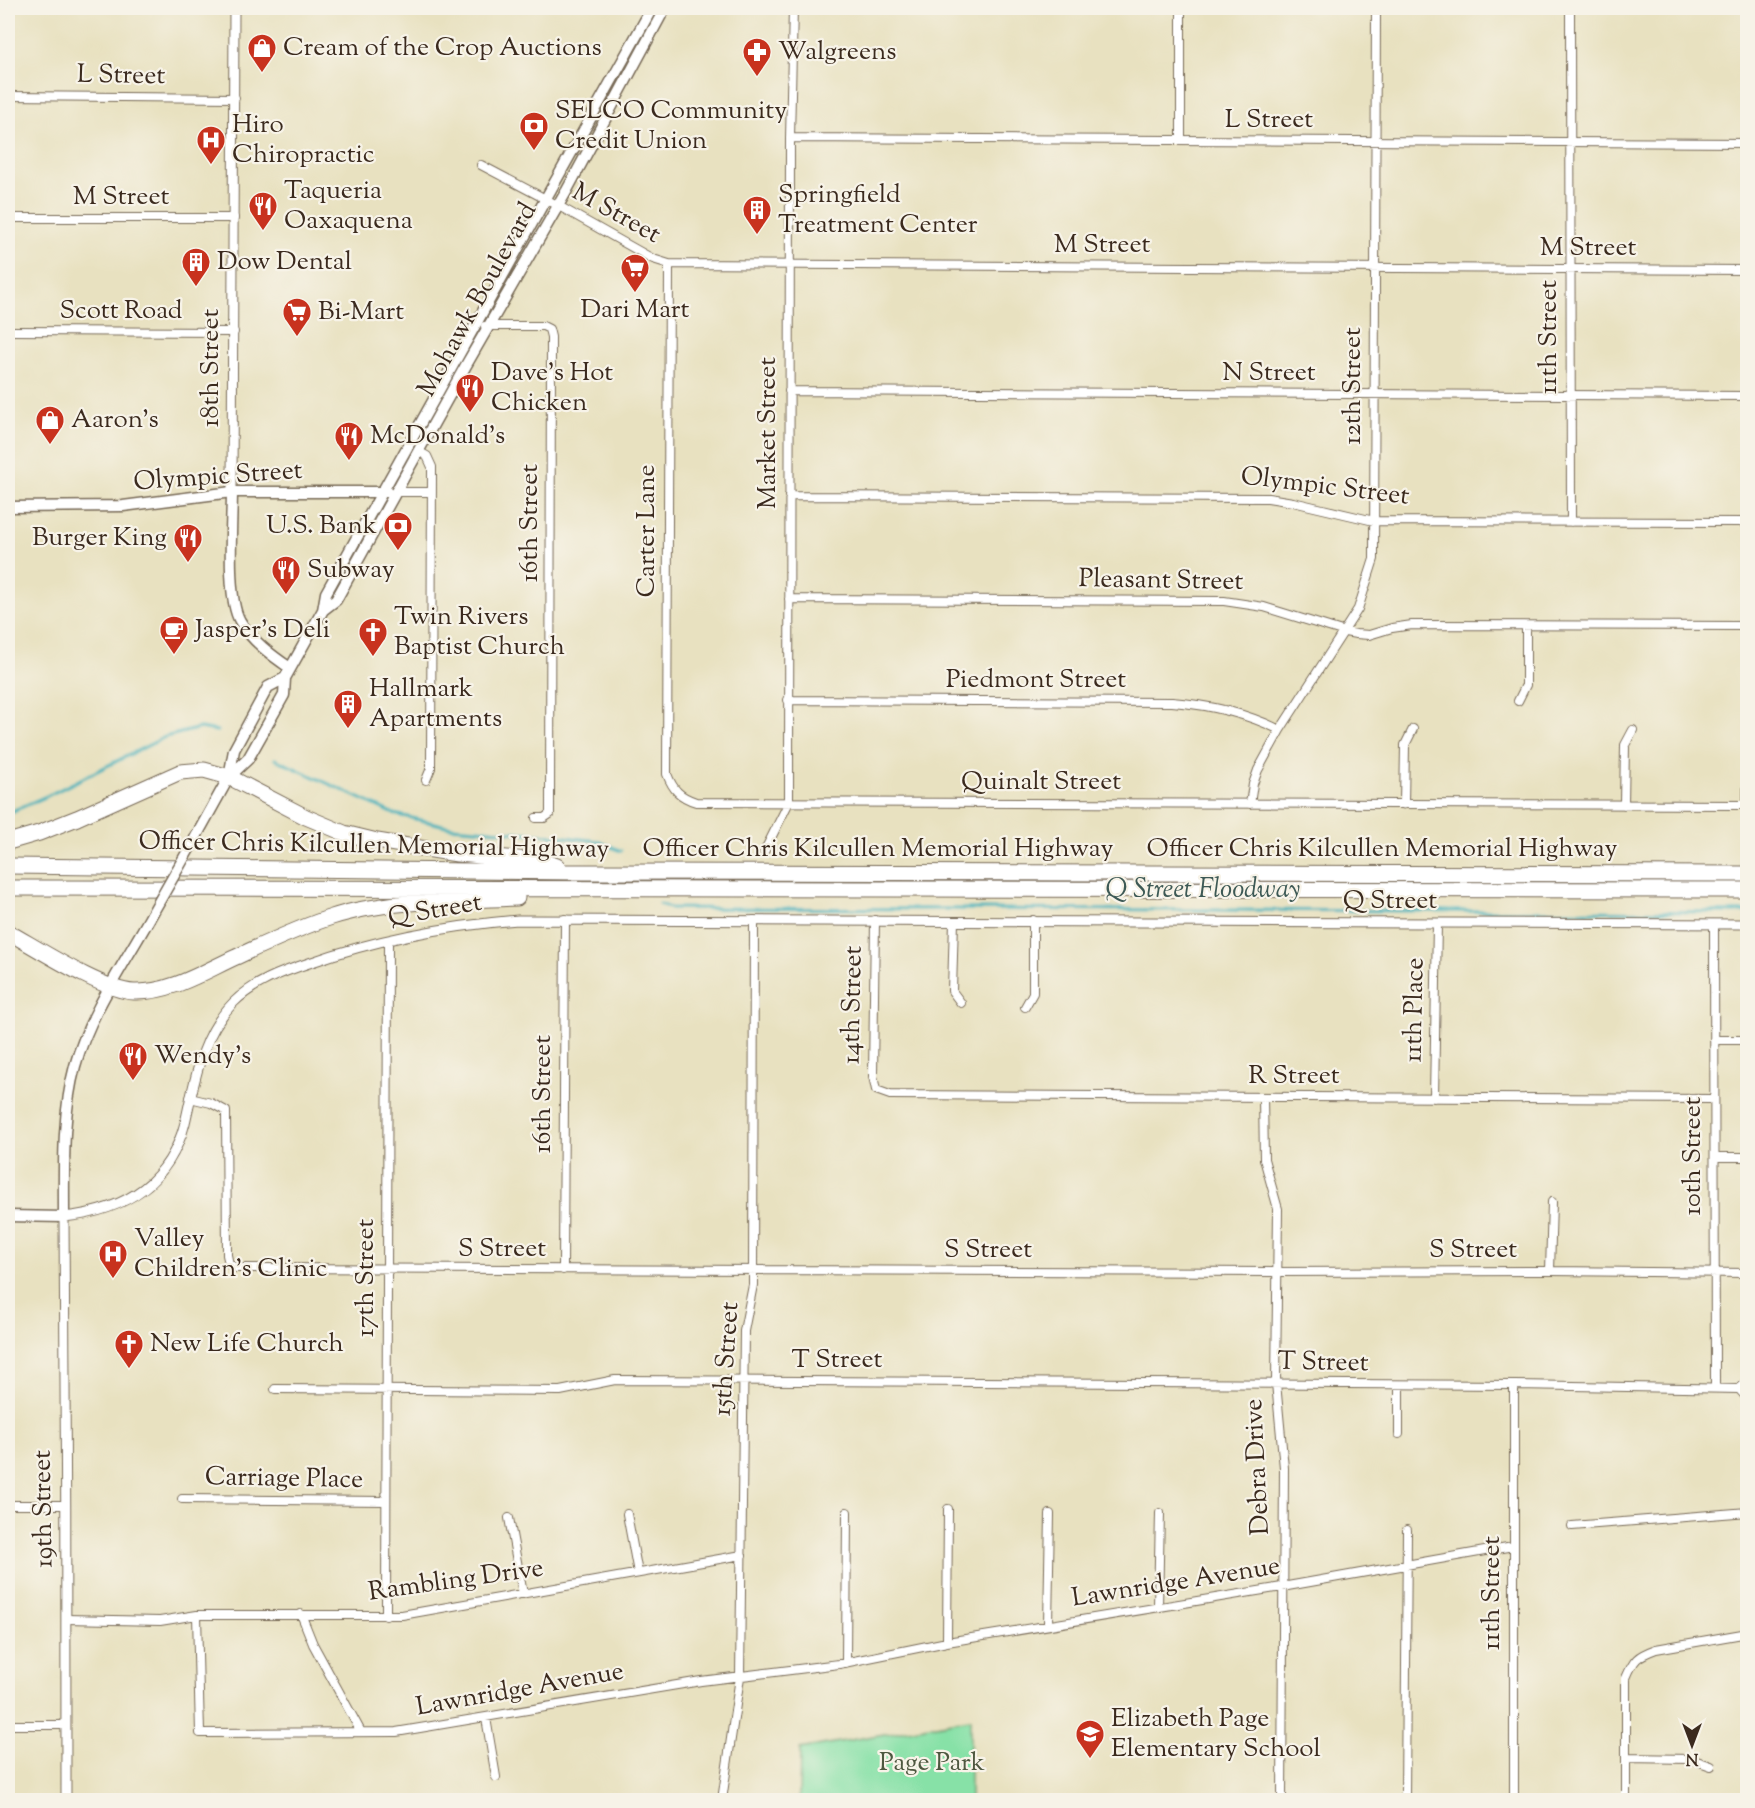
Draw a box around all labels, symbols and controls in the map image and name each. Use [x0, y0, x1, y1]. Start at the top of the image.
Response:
place label: Cream of the Crop Auctions [283, 30, 602, 67]
shop icon: Cream of the Crop Auctions [246, 32, 278, 74]
place label: Walgreens [778, 34, 897, 71]
pharmacy icon: Walgreens [741, 36, 773, 78]
street label: L Street [77, 57, 166, 95]
place label: SELCO Community Credit Union [555, 93, 787, 160]
street label: L Street [1225, 102, 1313, 139]
place label: Hiro Chiropractic [232, 107, 375, 174]
bank icon: SELCO Community Credit Union [518, 110, 550, 152]
hospital icon: Hiro Chiropractic [195, 124, 227, 166]
place label: Taqueria Oaxaquena [284, 173, 413, 240]
street label: M Street [565, 174, 667, 254]
place label: Springfield Treatment Center [778, 177, 978, 244]
street label: M Street [73, 179, 169, 216]
restaurant icon: Taqueria Oaxaquena [247, 190, 279, 232]
building icon: Springfield Treatment Center [741, 194, 773, 236]
street label: Mohawk Boulevard [409, 196, 547, 404]
street label: M Street [1054, 227, 1150, 264]
street label: M Street [1540, 230, 1636, 267]
place label: Dow Dental [217, 244, 352, 281]
building icon: Dow Dental [180, 246, 212, 288]
supermarket icon: Dari Mart [619, 252, 651, 294]
street label: 11th Street [1531, 280, 1568, 394]
place label: Dari Mart [580, 292, 690, 329]
street label: Scott Road [59, 293, 183, 330]
place label: Bi-Mart [318, 294, 404, 331]
supermarket icon: Bi-Mart [281, 296, 313, 338]
street label: 18th Street [193, 309, 230, 427]
street label: 12th Street [1335, 327, 1372, 445]
place label: Dave's Hot Chicken [491, 355, 613, 422]
street label: N Street [1222, 355, 1316, 392]
street label: Market Street [750, 357, 787, 509]
restaurant icon: Dave's Hot Chicken [454, 372, 486, 414]
place label: Aaron's [71, 402, 159, 439]
shop icon: Aaron's [34, 404, 66, 446]
place label: McDonald's [370, 418, 505, 455]
restaurant icon: McDonald's [333, 420, 365, 462]
street label: Olympic Street [132, 453, 304, 501]
street label: Olympic Street [1239, 458, 1411, 516]
street label: 16th Street [512, 464, 549, 582]
street label: Carter Lane [629, 464, 666, 598]
place label: U.S. Bank [266, 508, 377, 545]
bank icon: U.S. Bank [382, 510, 414, 552]
place label: Burger King [32, 520, 167, 557]
restaurant icon: Burger King [172, 522, 204, 564]
place label: Subway [307, 552, 395, 589]
restaurant icon: Subway [270, 554, 302, 596]
street label: Pleasant Street [1078, 561, 1244, 601]
place label: Twin Rivers Baptist Church [394, 599, 565, 666]
place label: Jasper’s Deli [193, 612, 330, 649]
cafe icon: Jasper’s Deli [158, 614, 190, 656]
church icon: Twin Rivers Baptist Church [357, 616, 389, 658]
street label: Piedmont Street [946, 662, 1126, 699]
place label: Hallmark Apartments [369, 671, 502, 738]
building icon: Hallmark Apartments [332, 688, 364, 730]
street label: Quinalt Street [961, 764, 1121, 801]
street label: Officer Chris Kilcullen Memorial Highway [138, 823, 610, 869]
street label: Officer Chris Kilcullen Memorial Highway [643, 831, 1113, 868]
street label: Officer Chris Kilcullen Memorial Highway [1147, 831, 1617, 868]
water label: Q Street Floodway [1106, 871, 1300, 910]
street label: Q Street [1343, 883, 1437, 920]
street label: Q Street [385, 885, 485, 937]
street label: 14th Street [833, 945, 873, 1065]
street label: 11th Place [1396, 957, 1434, 1063]
street label: 16th Street [525, 1035, 562, 1153]
place label: Wendy's [154, 1038, 251, 1075]
restaurant icon: Wendy's [117, 1040, 149, 1082]
street label: R Street [1248, 1058, 1340, 1095]
street label: 10th Street [1675, 1096, 1712, 1216]
street label: 17th Street [348, 1219, 385, 1337]
place label: Valley Children’s Clinic [134, 1221, 328, 1288]
street label: S Street [458, 1231, 546, 1268]
street label: S Street [944, 1232, 1032, 1269]
street label: S Street [1429, 1232, 1517, 1269]
hospital icon: Valley Children’s Clinic [97, 1238, 129, 1280]
street label: 15th Street [705, 1300, 749, 1417]
place label: New Life Church [150, 1326, 344, 1363]
church icon: New Life Church [113, 1328, 145, 1370]
street label: T Street [792, 1342, 883, 1379]
street label: T Street [1277, 1344, 1369, 1382]
street label: Debra Drive [1236, 1398, 1280, 1536]
street label: 19th Street [24, 1450, 64, 1568]
street label: Carriage Place [205, 1459, 363, 1499]
street label: 11th Street [1474, 1536, 1511, 1650]
street label: Lawnridge Avenue [1069, 1548, 1283, 1618]
street label: Rambling Drive [366, 1550, 546, 1612]
street label: Lawnridge Avenue [413, 1654, 627, 1726]
place label: Elizabeth Page Elementary School [1111, 1701, 1321, 1768]
north arrow [1662, 1715, 1722, 1775]
school or university icon: Elizabeth Page Elementary School [1074, 1718, 1106, 1760]
park label: Page Park [879, 1745, 985, 1782]
text: N [1685, 1746, 1698, 1769]

